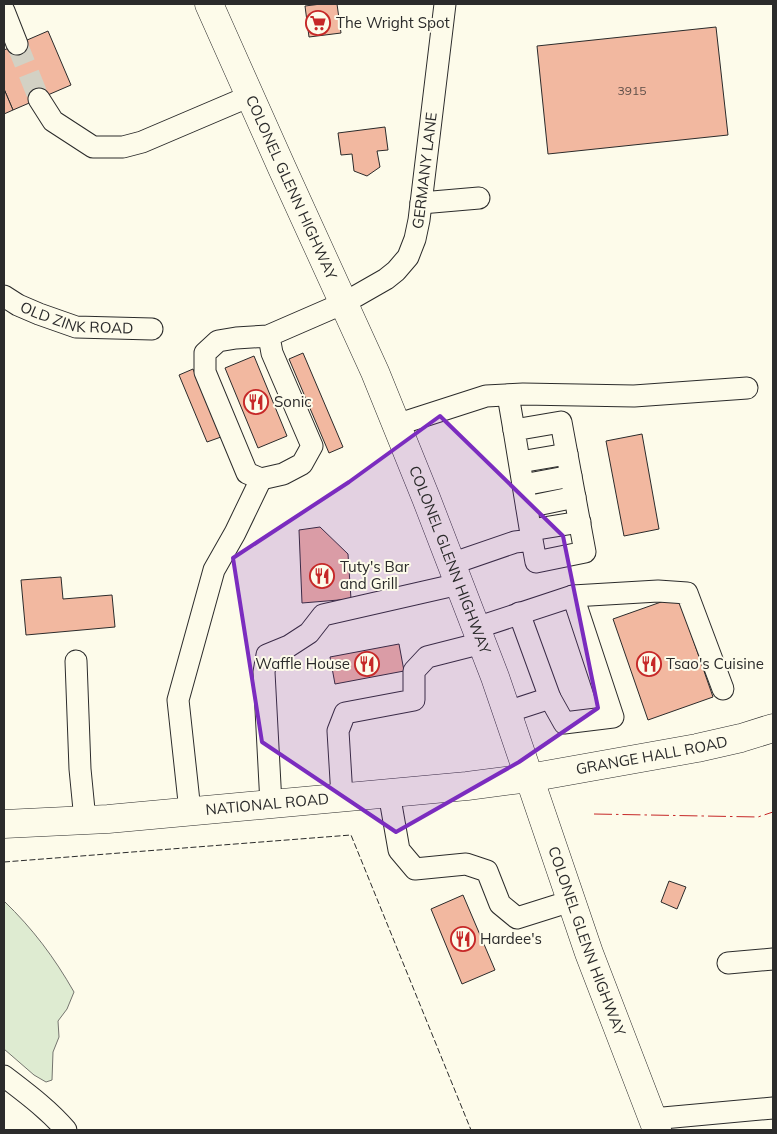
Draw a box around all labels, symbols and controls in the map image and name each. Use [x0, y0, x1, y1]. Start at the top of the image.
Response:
supermarket icon: The Wright Spot [305, 10, 331, 36]
place label: The Wright Spot [336, 13, 450, 32]
house number: 3915 [618, 83, 646, 98]
street label: COLONEL GLENN HIGHWAY [242, 92, 342, 283]
street label: GERMANY LANE [407, 111, 441, 231]
street label: OLD ZINK ROAD [17, 297, 134, 338]
restaurant icon: Sonic [243, 389, 269, 415]
place label: Sonic [274, 392, 312, 411]
street label: COLONEL GLENN HIGHWAY [405, 463, 496, 657]
place label: Tuty's Bar and Grill [340, 557, 410, 593]
restaurant icon: Tuty's Bar and Grill [309, 563, 335, 589]
restaurant icon: Waffle House [354, 651, 380, 677]
restaurant icon: Tsao's Cuisine [636, 651, 662, 677]
place label: Waffle House [255, 654, 350, 673]
place label: Tsao's Cuisine [666, 654, 764, 673]
street label: GRANGE HALL ROAD [574, 731, 729, 778]
street label: NATIONAL ROAD [205, 789, 330, 819]
street label: COLONEL GLENN HIGHWAY [544, 844, 630, 1039]
restaurant icon: Hardee's [450, 926, 476, 952]
place label: Hardee's [480, 929, 542, 948]

